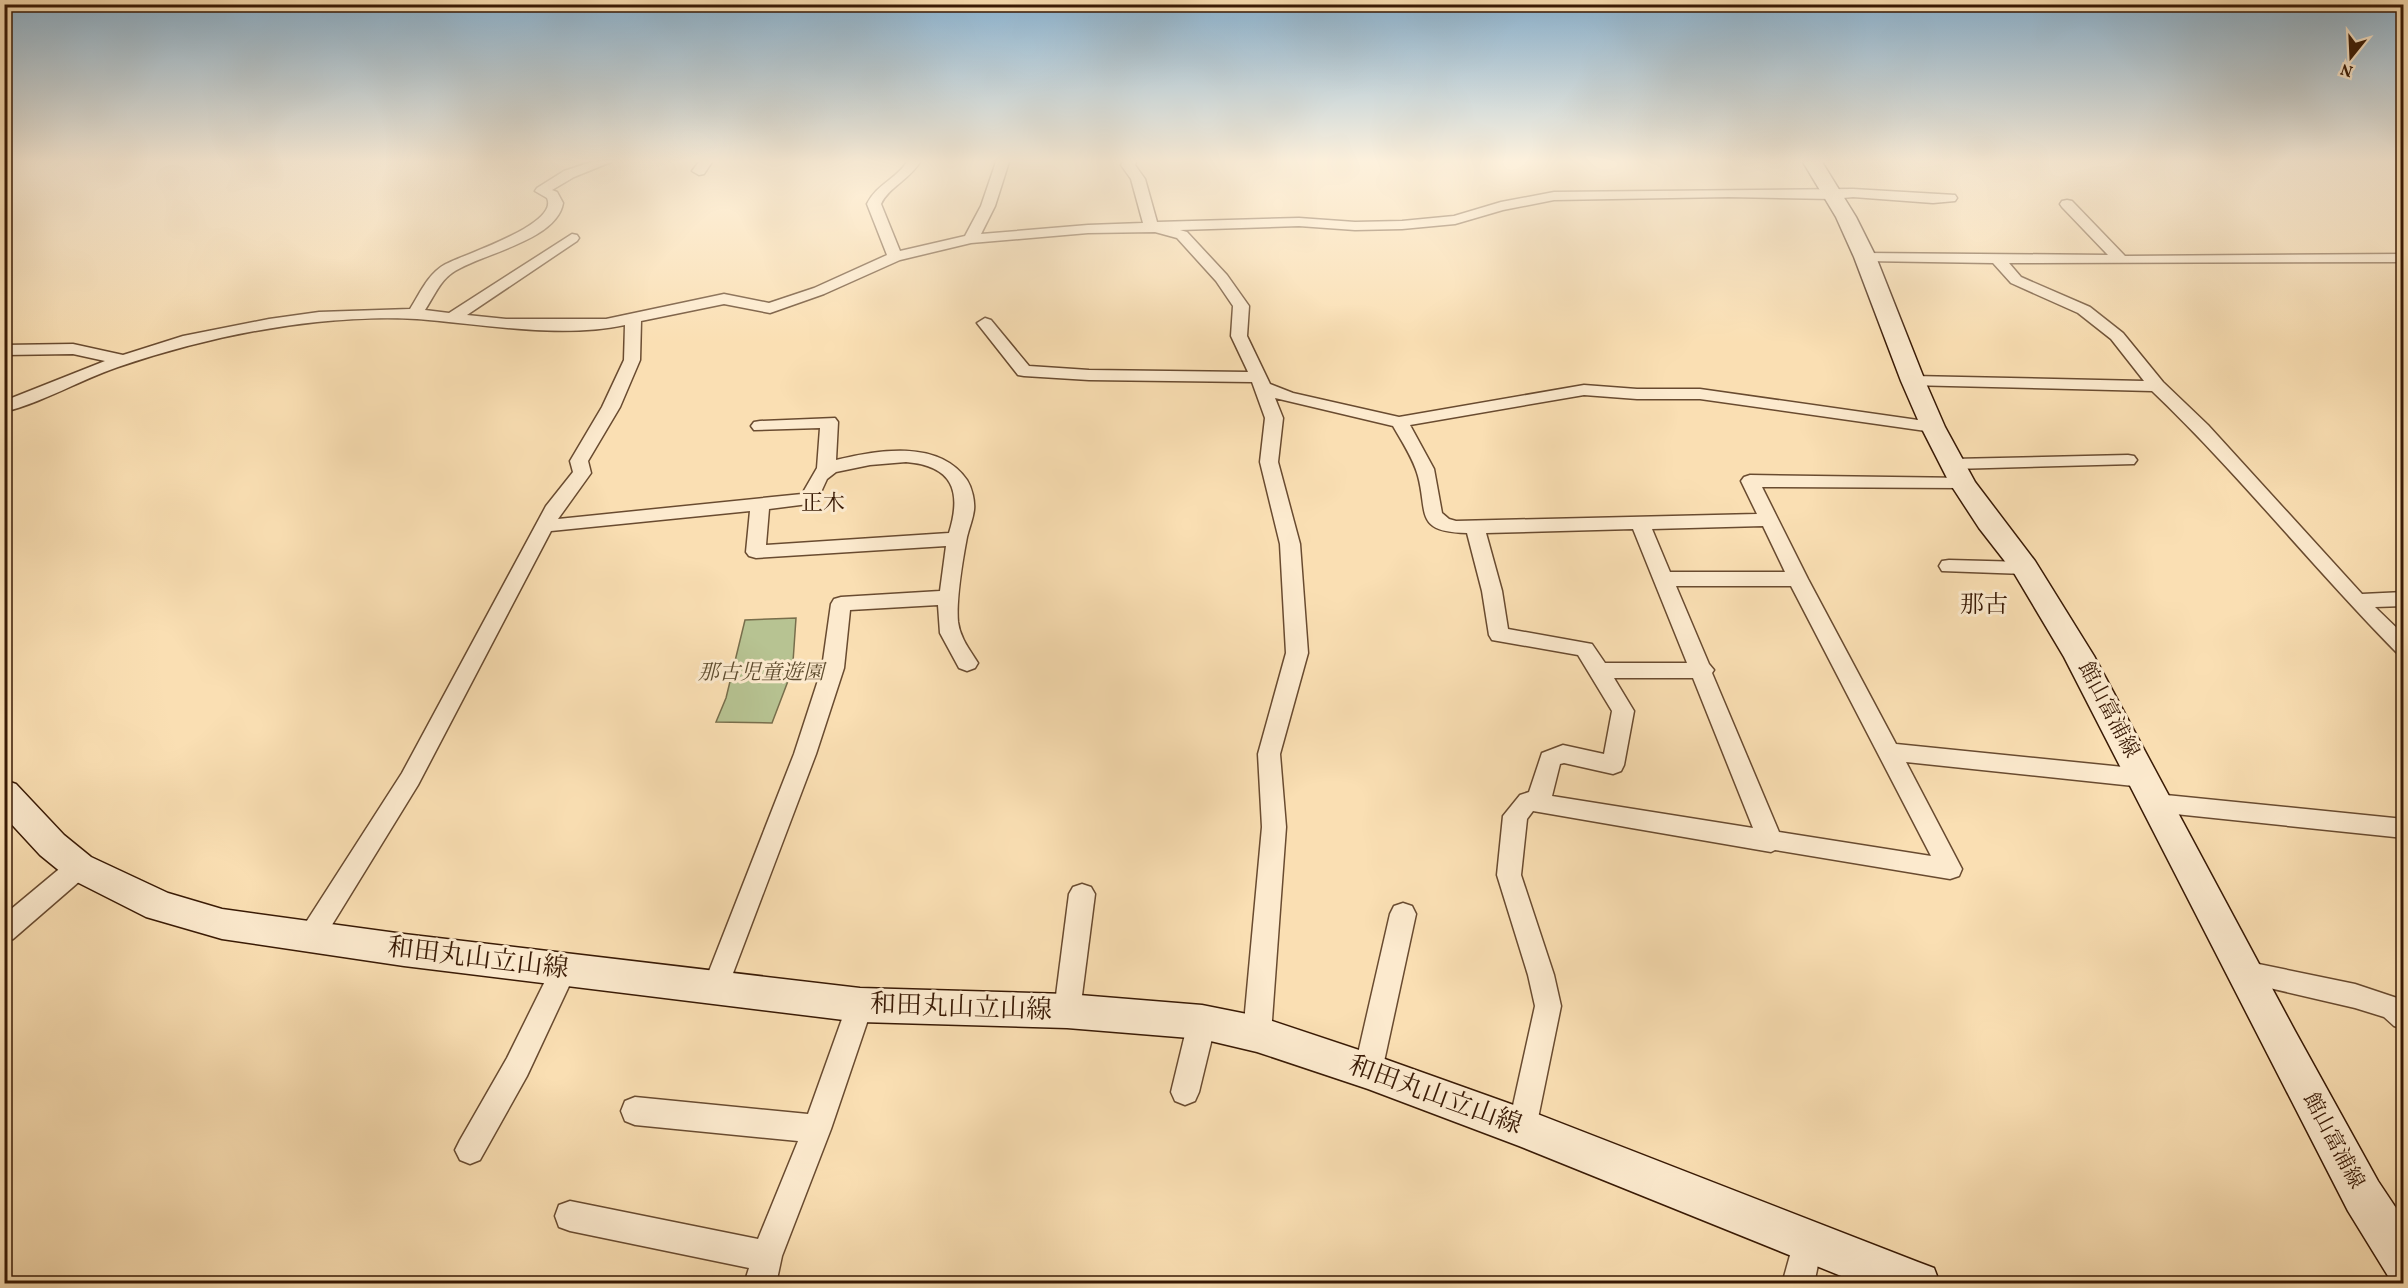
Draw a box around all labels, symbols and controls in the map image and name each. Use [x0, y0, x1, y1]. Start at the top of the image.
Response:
north arrow [2321, 27, 2381, 87]
text: N [2338, 57, 2356, 82]
district label: 正木 [801, 489, 845, 520]
district label: 那古 [1960, 589, 2008, 623]
street label: 館山富浦線 [2071, 657, 2145, 763]
park label: 那古児童遊園 [698, 659, 827, 688]
street label: 和田丸山立山線 [385, 930, 571, 988]
street label: 和田丸山立山線 [869, 987, 1053, 1029]
street label: 和田丸山立山線 [1343, 1048, 1527, 1144]
street label: 館山富浦線 [2296, 1088, 2370, 1194]

